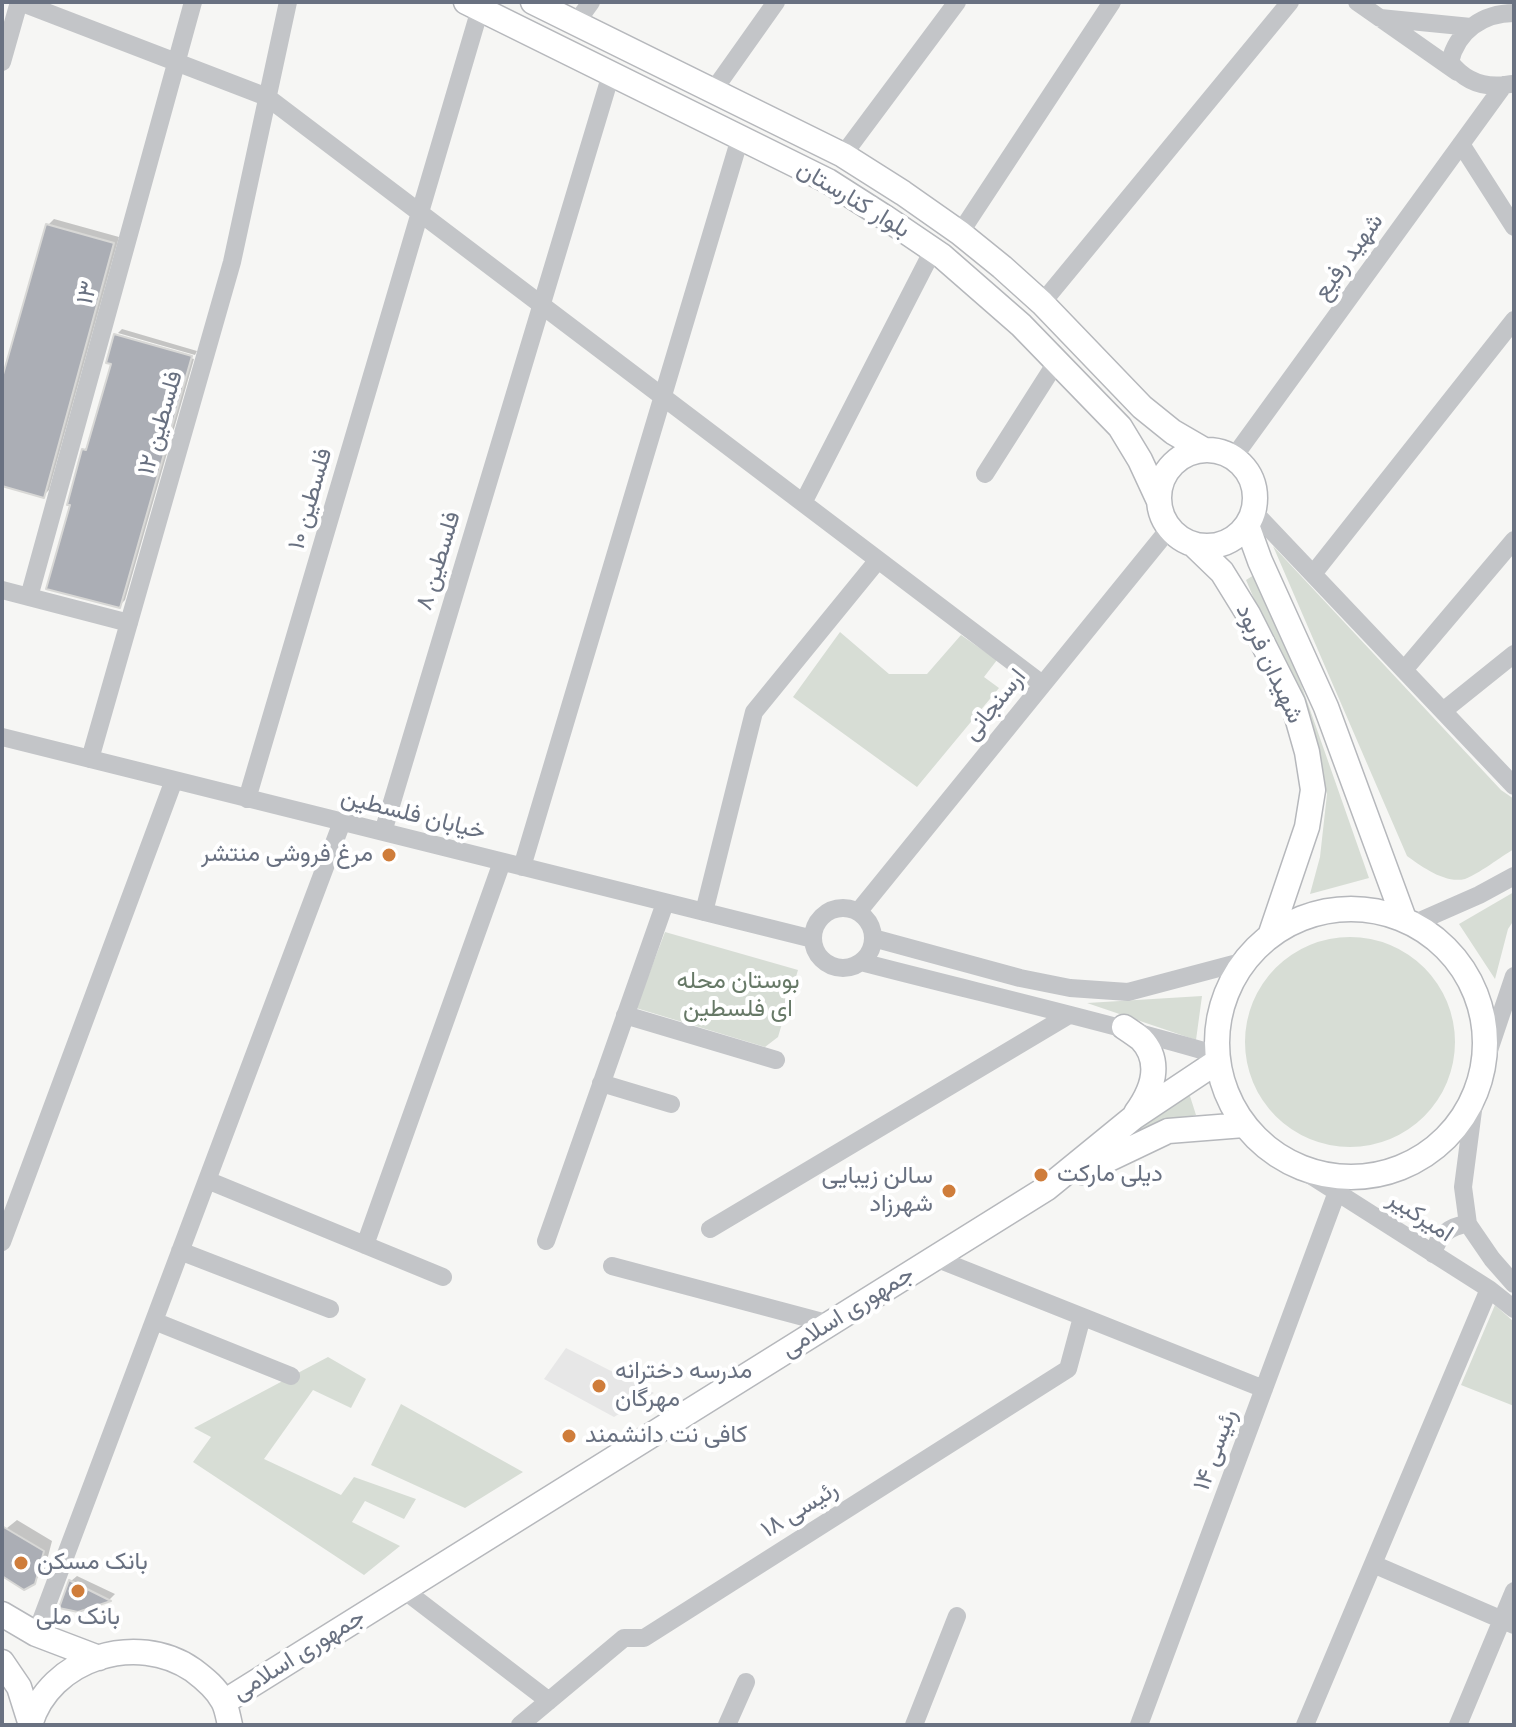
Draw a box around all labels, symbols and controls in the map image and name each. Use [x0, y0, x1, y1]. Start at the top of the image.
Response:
street label: بلوار کنارستان [791, 155, 915, 245]
street label: شهید رفیع [1308, 208, 1390, 306]
street label: ۱۳ [71, 278, 105, 308]
street label: فلسطین ۱۲ [132, 368, 190, 478]
street label: فلسطین ۱۰ [283, 445, 339, 553]
street label: فلسطین ۸ [410, 508, 468, 614]
street label: شهيدان فربود [1229, 600, 1309, 728]
street label: ارسنجانی [957, 663, 1033, 747]
street label: خیابان فلسطین [338, 783, 488, 847]
place label: مرغ فروشی منتشر [201, 841, 373, 869]
marker: مرغ فروشی منتشر [380, 846, 398, 864]
park label: بوستان محله ای فلسطین [676, 968, 800, 1024]
place label: دیلی مارکت [1057, 1161, 1163, 1189]
place label: سالن زیبایی شهرزاد [821, 1163, 933, 1219]
marker: دیلی مارکت [1032, 1166, 1050, 1184]
marker: سالن زیبایی شهرزاد [940, 1182, 958, 1200]
street label: امیرکبیر [1382, 1185, 1458, 1249]
street label: جمهوری اسلامی [776, 1260, 920, 1364]
place label: مدرسه دخترانه مهرگان [615, 1358, 752, 1414]
marker: مدرسه دخترانه مهرگان [590, 1377, 608, 1395]
street label: رئیسی ۱۴ [1188, 1405, 1244, 1495]
place label: کافی نت دانشمند [585, 1422, 747, 1450]
marker: کافی نت دانشمند [560, 1427, 578, 1445]
street label: رئیسی ۱۸ [756, 1475, 844, 1545]
place label: بانک مسکن [37, 1549, 148, 1577]
marker: بانک مسکن [12, 1554, 30, 1572]
marker: بانک ملی [69, 1582, 87, 1600]
street label: جمهوری اسلامی [227, 1603, 371, 1707]
place label: بانک ملی [36, 1604, 120, 1632]

